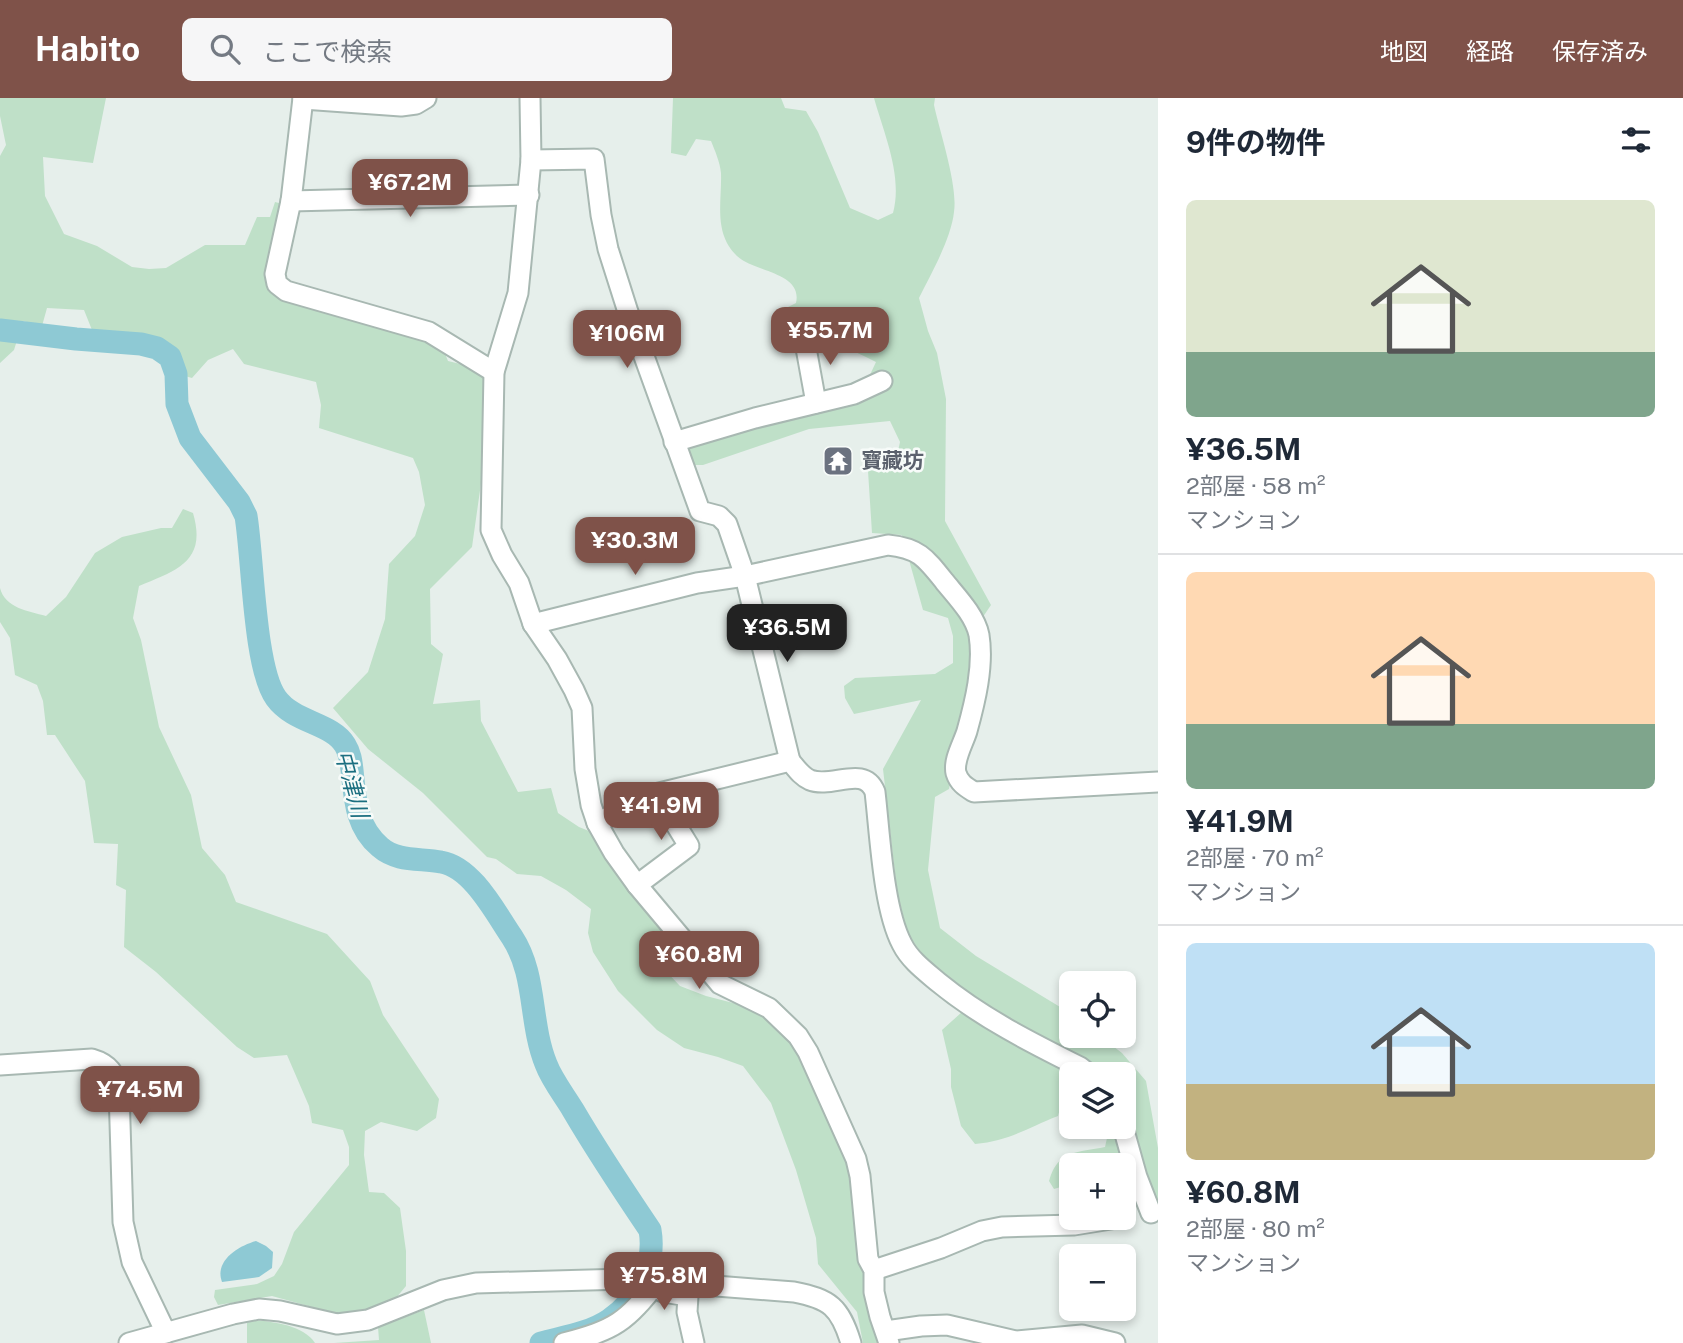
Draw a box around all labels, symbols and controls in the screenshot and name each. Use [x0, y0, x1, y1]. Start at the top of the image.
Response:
search box [182, 18, 672, 81]
text: Habito [35, 30, 140, 68]
icon: search [206, 30, 244, 68]
text: ここで検索 [262, 36, 392, 67]
text: 地図 [1380, 37, 1428, 65]
text: 経路 [1466, 37, 1514, 65]
text: 保存済み [1552, 37, 1648, 65]
icon: filters [1617, 121, 1655, 159]
text: 9件の物件 [1186, 124, 1326, 160]
pin: ¥67.2M [353, 159, 467, 219]
text: ¥67.2M [368, 168, 452, 195]
icon: home [1358, 246, 1484, 372]
pin: ¥55.7M [773, 308, 887, 367]
pin: ¥106M [578, 310, 676, 370]
text: ¥55.7M [787, 316, 873, 343]
text: ¥106M [589, 319, 665, 346]
text: ¥36.5M [1186, 431, 1301, 467]
temple icon: 寶藏坊 [821, 444, 855, 478]
place label: 寶藏坊 [861, 448, 924, 473]
text: 2部屋 · 58 m² [1186, 472, 1326, 499]
text: マンション [1186, 506, 1301, 533]
pin: ¥30.3M [578, 518, 692, 577]
text: ¥30.3M [591, 526, 679, 553]
pin: ¥36.5M [730, 604, 844, 664]
text: ¥36.5M [743, 613, 831, 640]
icon: home [1358, 618, 1484, 744]
water label: 中津川 [331, 747, 375, 824]
pin: ¥41.9M [604, 782, 718, 842]
text: ¥41.9M [620, 791, 702, 818]
text: ¥41.9M [1186, 803, 1294, 839]
text: 2部屋 · 70 m² [1186, 844, 1323, 871]
text: マンション [1186, 878, 1301, 905]
pin: ¥60.8M [642, 932, 756, 991]
text: ¥60.8M [655, 940, 743, 967]
map controls [1059, 971, 1136, 1321]
button: locate [1059, 971, 1136, 1048]
icon: home [1358, 989, 1484, 1115]
button: layers [1059, 1062, 1136, 1139]
pin: ¥74.5M [83, 1066, 197, 1126]
text: ¥74.5M [96, 1075, 184, 1102]
button: + [1059, 1153, 1136, 1230]
text: ¥60.8M [1186, 1174, 1301, 1210]
text: 2部屋 · 80 m² [1186, 1215, 1325, 1242]
button: − [1059, 1244, 1136, 1321]
text: マンション [1186, 1249, 1301, 1276]
pin: ¥75.8M [607, 1252, 721, 1312]
text: ¥75.8M [620, 1261, 708, 1288]

